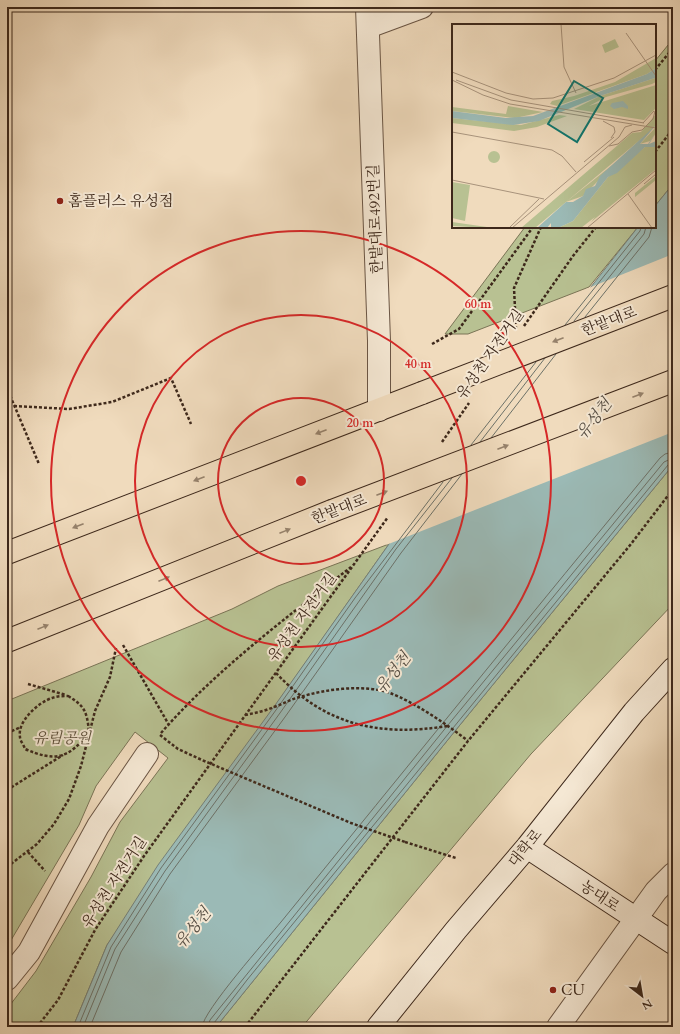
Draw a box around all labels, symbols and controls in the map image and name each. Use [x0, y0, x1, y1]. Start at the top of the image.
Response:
inset map [452, 24, 656, 228]
street label: 한밭대로492번길 [363, 164, 387, 274]
place label: 홈플러스 유성점 [68, 191, 173, 211]
marker: 홈플러스 유성점 [55, 196, 65, 206]
text: 60 m [465, 296, 492, 312]
street label: 한밭대로 [578, 301, 640, 341]
street label: 유성천 자전거길 [452, 305, 528, 403]
one-way arrow [552, 338, 564, 344]
text: 40 m [405, 356, 432, 372]
one-way arrow [632, 391, 644, 397]
water label: 유성천 [571, 393, 618, 444]
text: 20 m [347, 415, 374, 431]
one-way arrow [314, 430, 326, 436]
one-way arrow [498, 443, 510, 449]
centre of rings [294, 474, 308, 488]
one-way arrow [194, 476, 205, 482]
street label: 한밭대로 [308, 489, 370, 529]
one-way arrow [376, 489, 388, 495]
one-way arrow [71, 523, 83, 529]
one-way arrow [279, 527, 291, 533]
street label: 유성천 자전거길 [263, 568, 341, 666]
one-way arrow [159, 576, 171, 582]
one-way arrow [38, 624, 50, 630]
water label: 유성천 [370, 647, 417, 698]
park label: 유림공원 [33, 728, 92, 748]
street label: 대학로 [504, 824, 547, 871]
street label: 유성천 자전거길 [77, 832, 151, 932]
street label: 농대로 [576, 876, 624, 917]
water label: 유성천 [170, 902, 217, 953]
north arrow [622, 976, 662, 1016]
place label: CU [561, 980, 585, 1000]
marker: CU [548, 985, 558, 995]
text: N [639, 995, 655, 1013]

